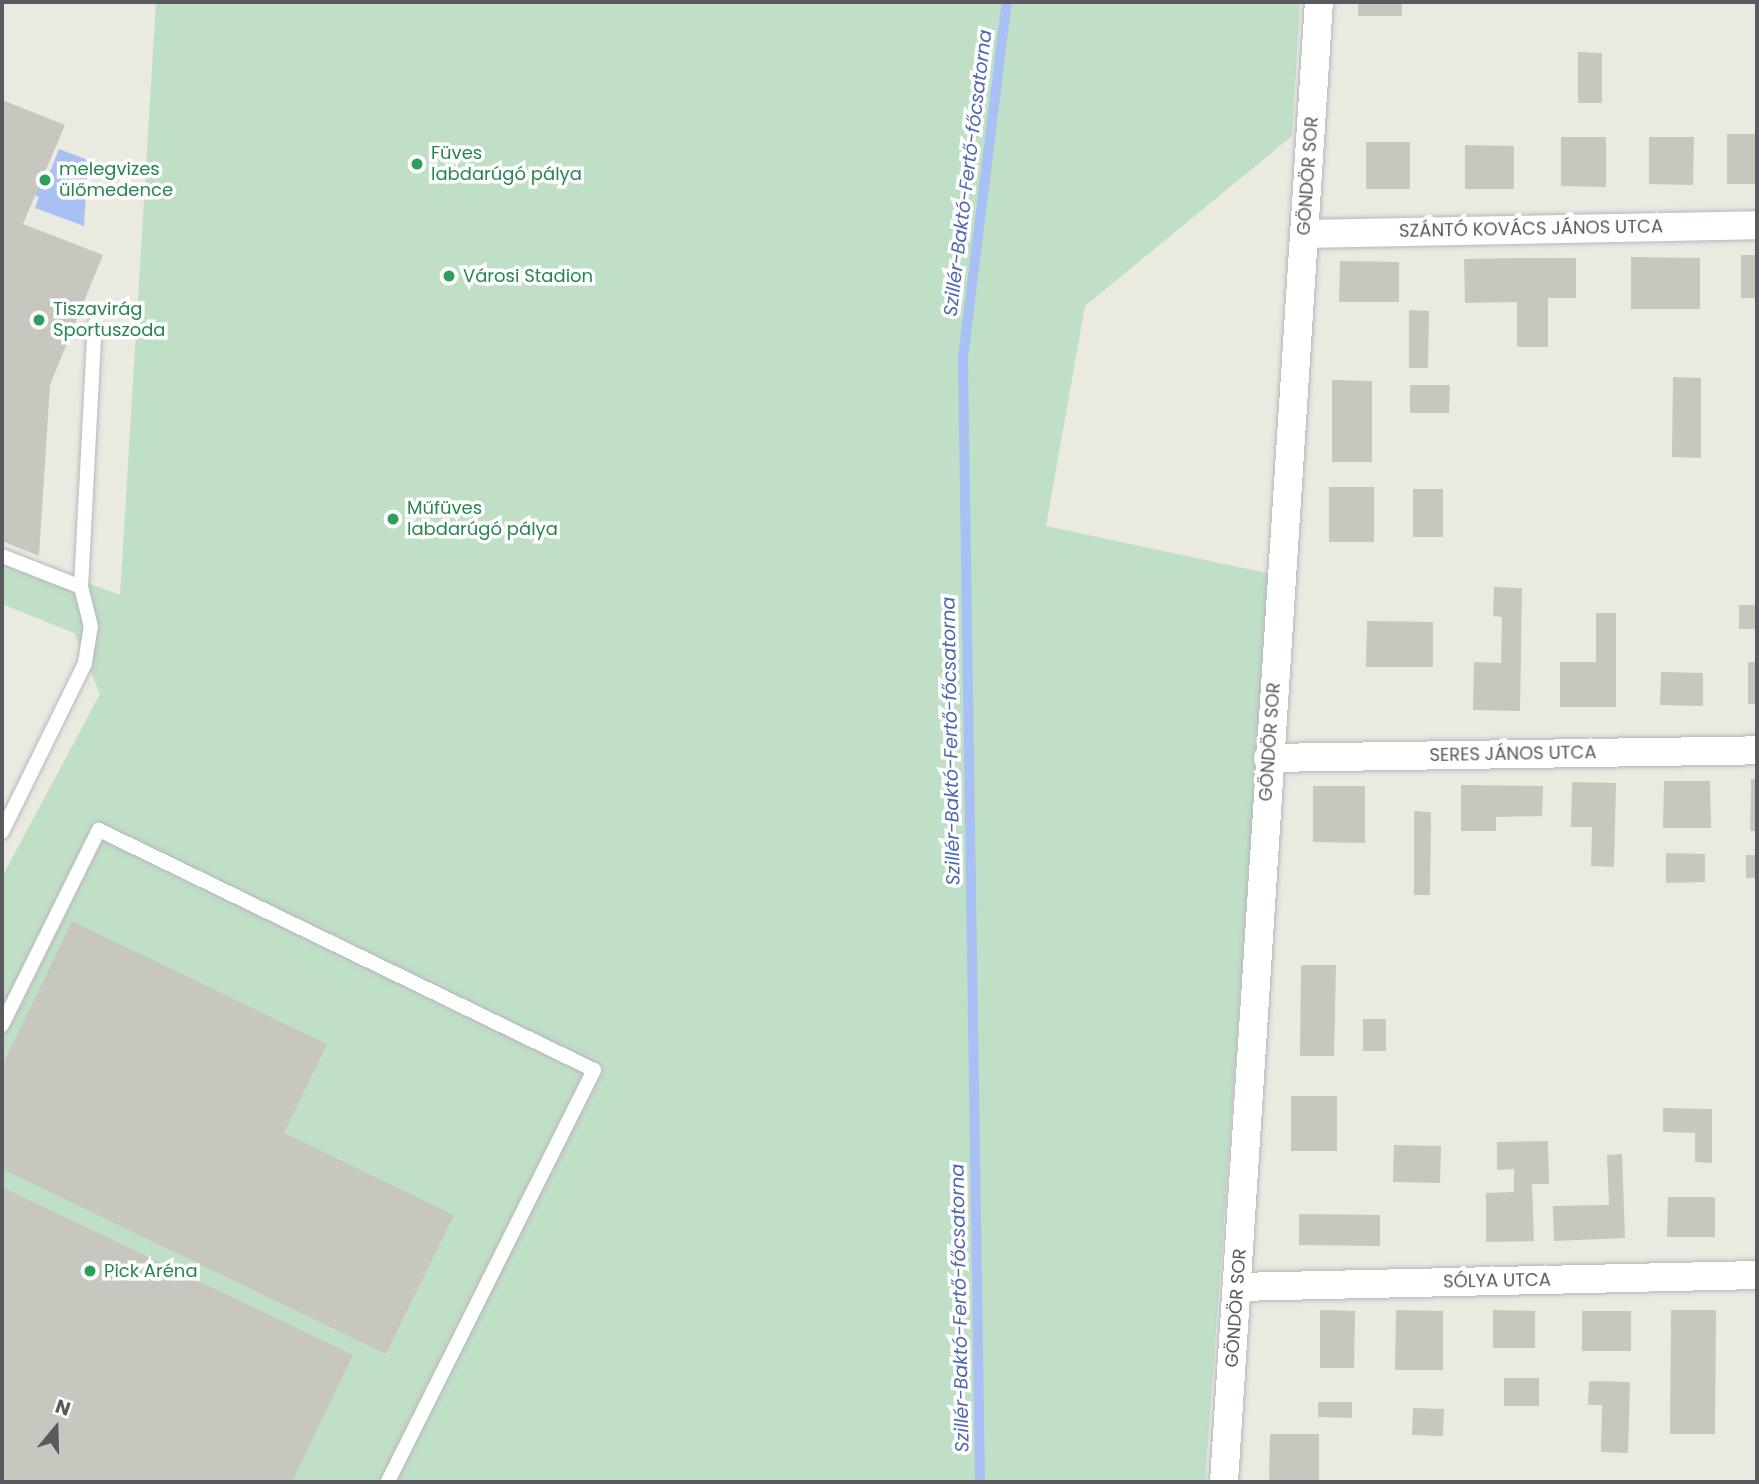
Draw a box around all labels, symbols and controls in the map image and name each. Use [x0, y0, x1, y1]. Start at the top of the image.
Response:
water label: Szillér-Baktó-Fertő-főcsatorna [939, 28, 997, 318]
street label: GÖNDÖR SOR [1293, 116, 1323, 236]
place label: Füves labdarúgó pálya [431, 143, 582, 186]
marker: Füves labdarúgó pálya [409, 156, 425, 172]
place label: melegvizes ülőmedence [59, 159, 173, 202]
marker: melegvizes ülőmedence [37, 172, 53, 188]
street label: SZÁNTÓ KOVÁCS JÁNOS UTCA [1399, 216, 1663, 242]
place label: Városi Stadion [463, 265, 593, 287]
marker: Városi Stadion [441, 268, 457, 284]
place label: Tiszavirág Sportuszoda [53, 299, 165, 342]
marker: Tiszavirág Sportuszoda [31, 312, 47, 328]
place label: Műfüves labdarúgó pálya [407, 498, 558, 540]
marker: Műfüves labdarúgó pálya [385, 511, 401, 527]
water label: Szillér-Baktó-Fertő-főcsatorna [937, 596, 965, 886]
street label: GÖNDÖR SOR [1255, 682, 1285, 802]
street label: SERES JÁNOS UTCA [1429, 742, 1597, 766]
water label: Szillér-Baktó-Fertő-főcsatorna [946, 1163, 974, 1453]
street label: GÖNDÖR SOR [1221, 1248, 1251, 1368]
place label: Pick Aréna [104, 1260, 198, 1282]
marker: Pick Aréna [82, 1263, 98, 1279]
street label: SÓLYA UTCA [1443, 1269, 1551, 1293]
north arrow [21, 1393, 91, 1463]
text: N [52, 1393, 74, 1423]

